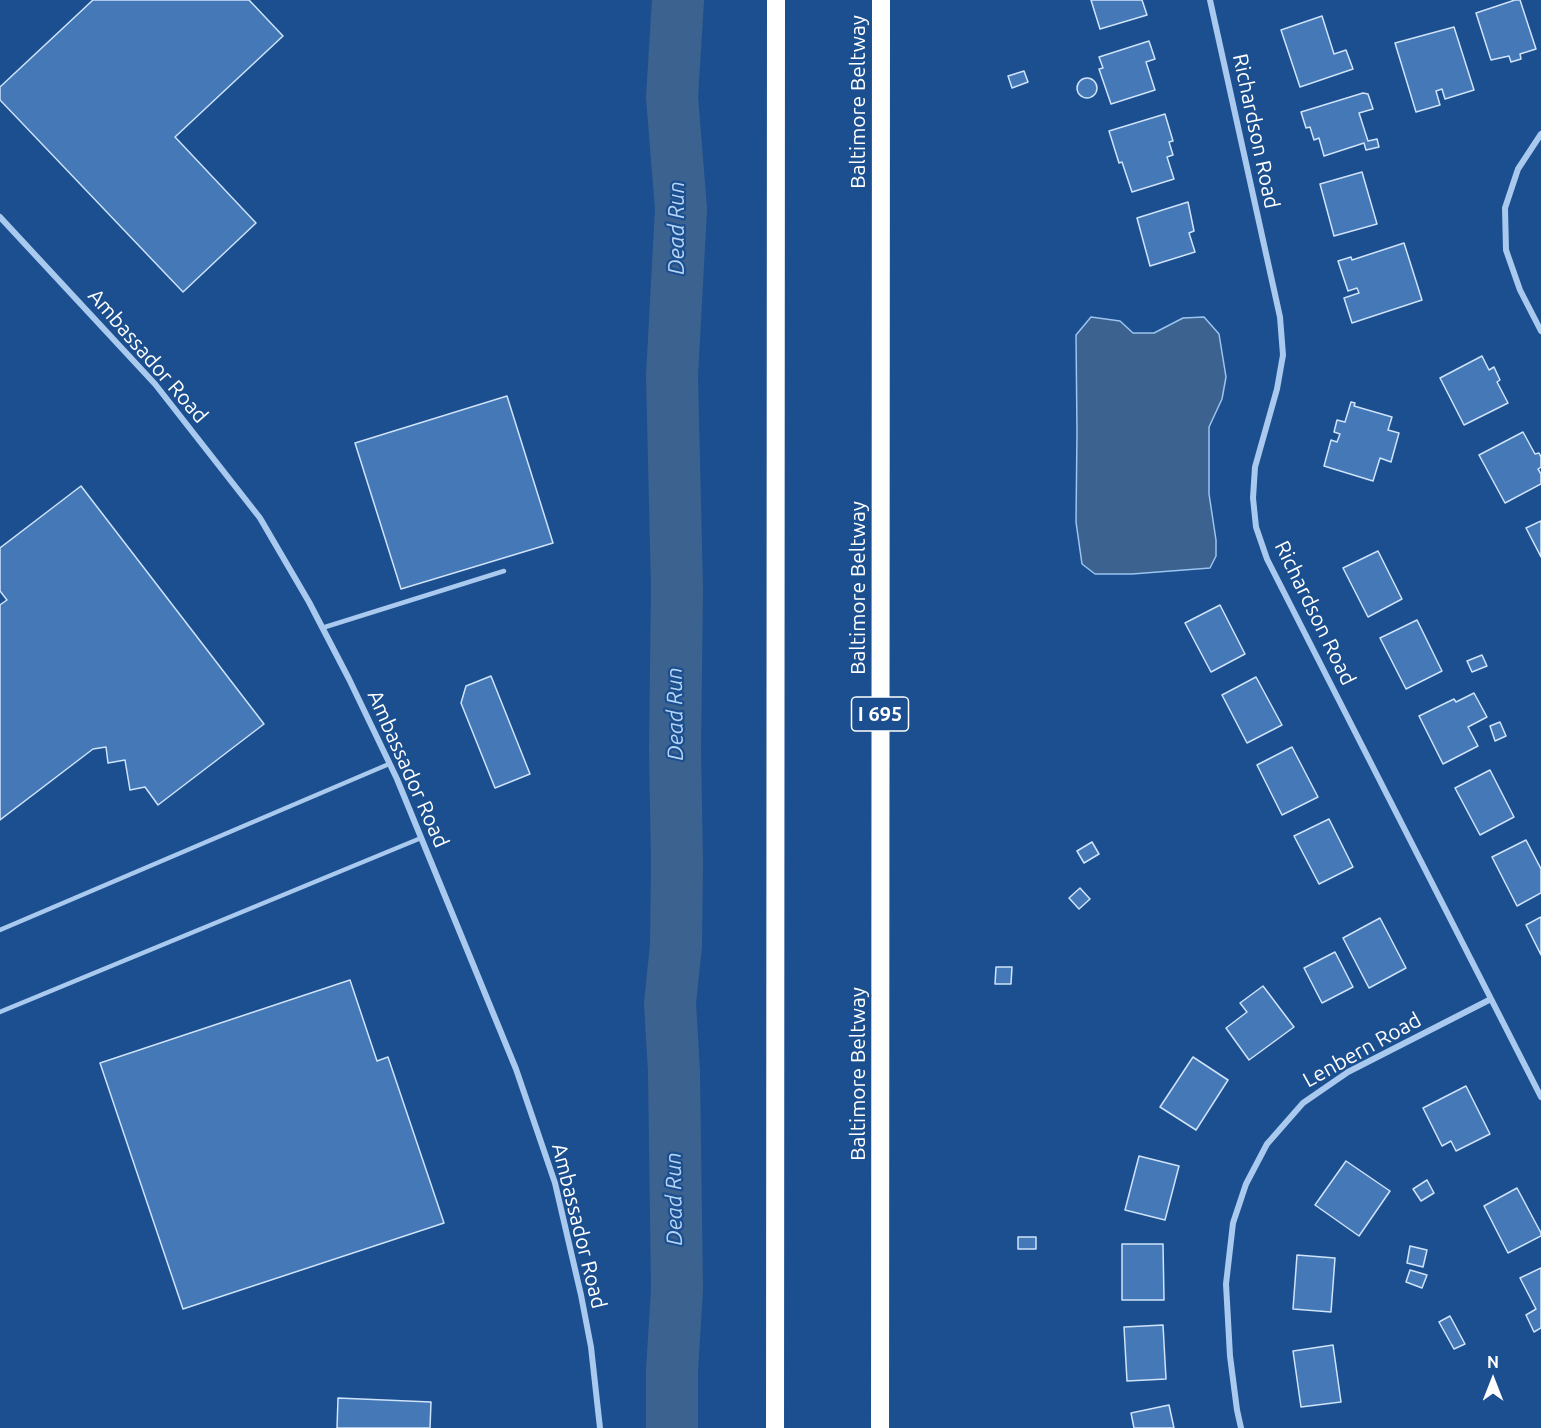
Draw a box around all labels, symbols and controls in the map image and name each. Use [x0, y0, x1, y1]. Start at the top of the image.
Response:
street label: Baltimore Beltway [845, 15, 871, 189]
street label: Richardson Road [1227, 51, 1285, 211]
water label: Dead Run [664, 181, 690, 275]
street label: Ambassador Road [83, 284, 213, 428]
street label: Baltimore Beltway [845, 501, 871, 675]
street label: Richardson Road [1269, 537, 1361, 689]
water label: Dead Run [661, 667, 689, 761]
street label: Ambassador Road [362, 686, 454, 852]
road number: I 695 [852, 697, 908, 731]
street label: Baltimore Beltway [845, 987, 871, 1161]
street label: Lenbern Road [1298, 1007, 1426, 1093]
street label: Ambassador Road [546, 1141, 612, 1311]
water label: Dead Run [660, 1152, 688, 1246]
north arrow [1463, 1350, 1523, 1410]
text: N [1487, 1353, 1499, 1371]

